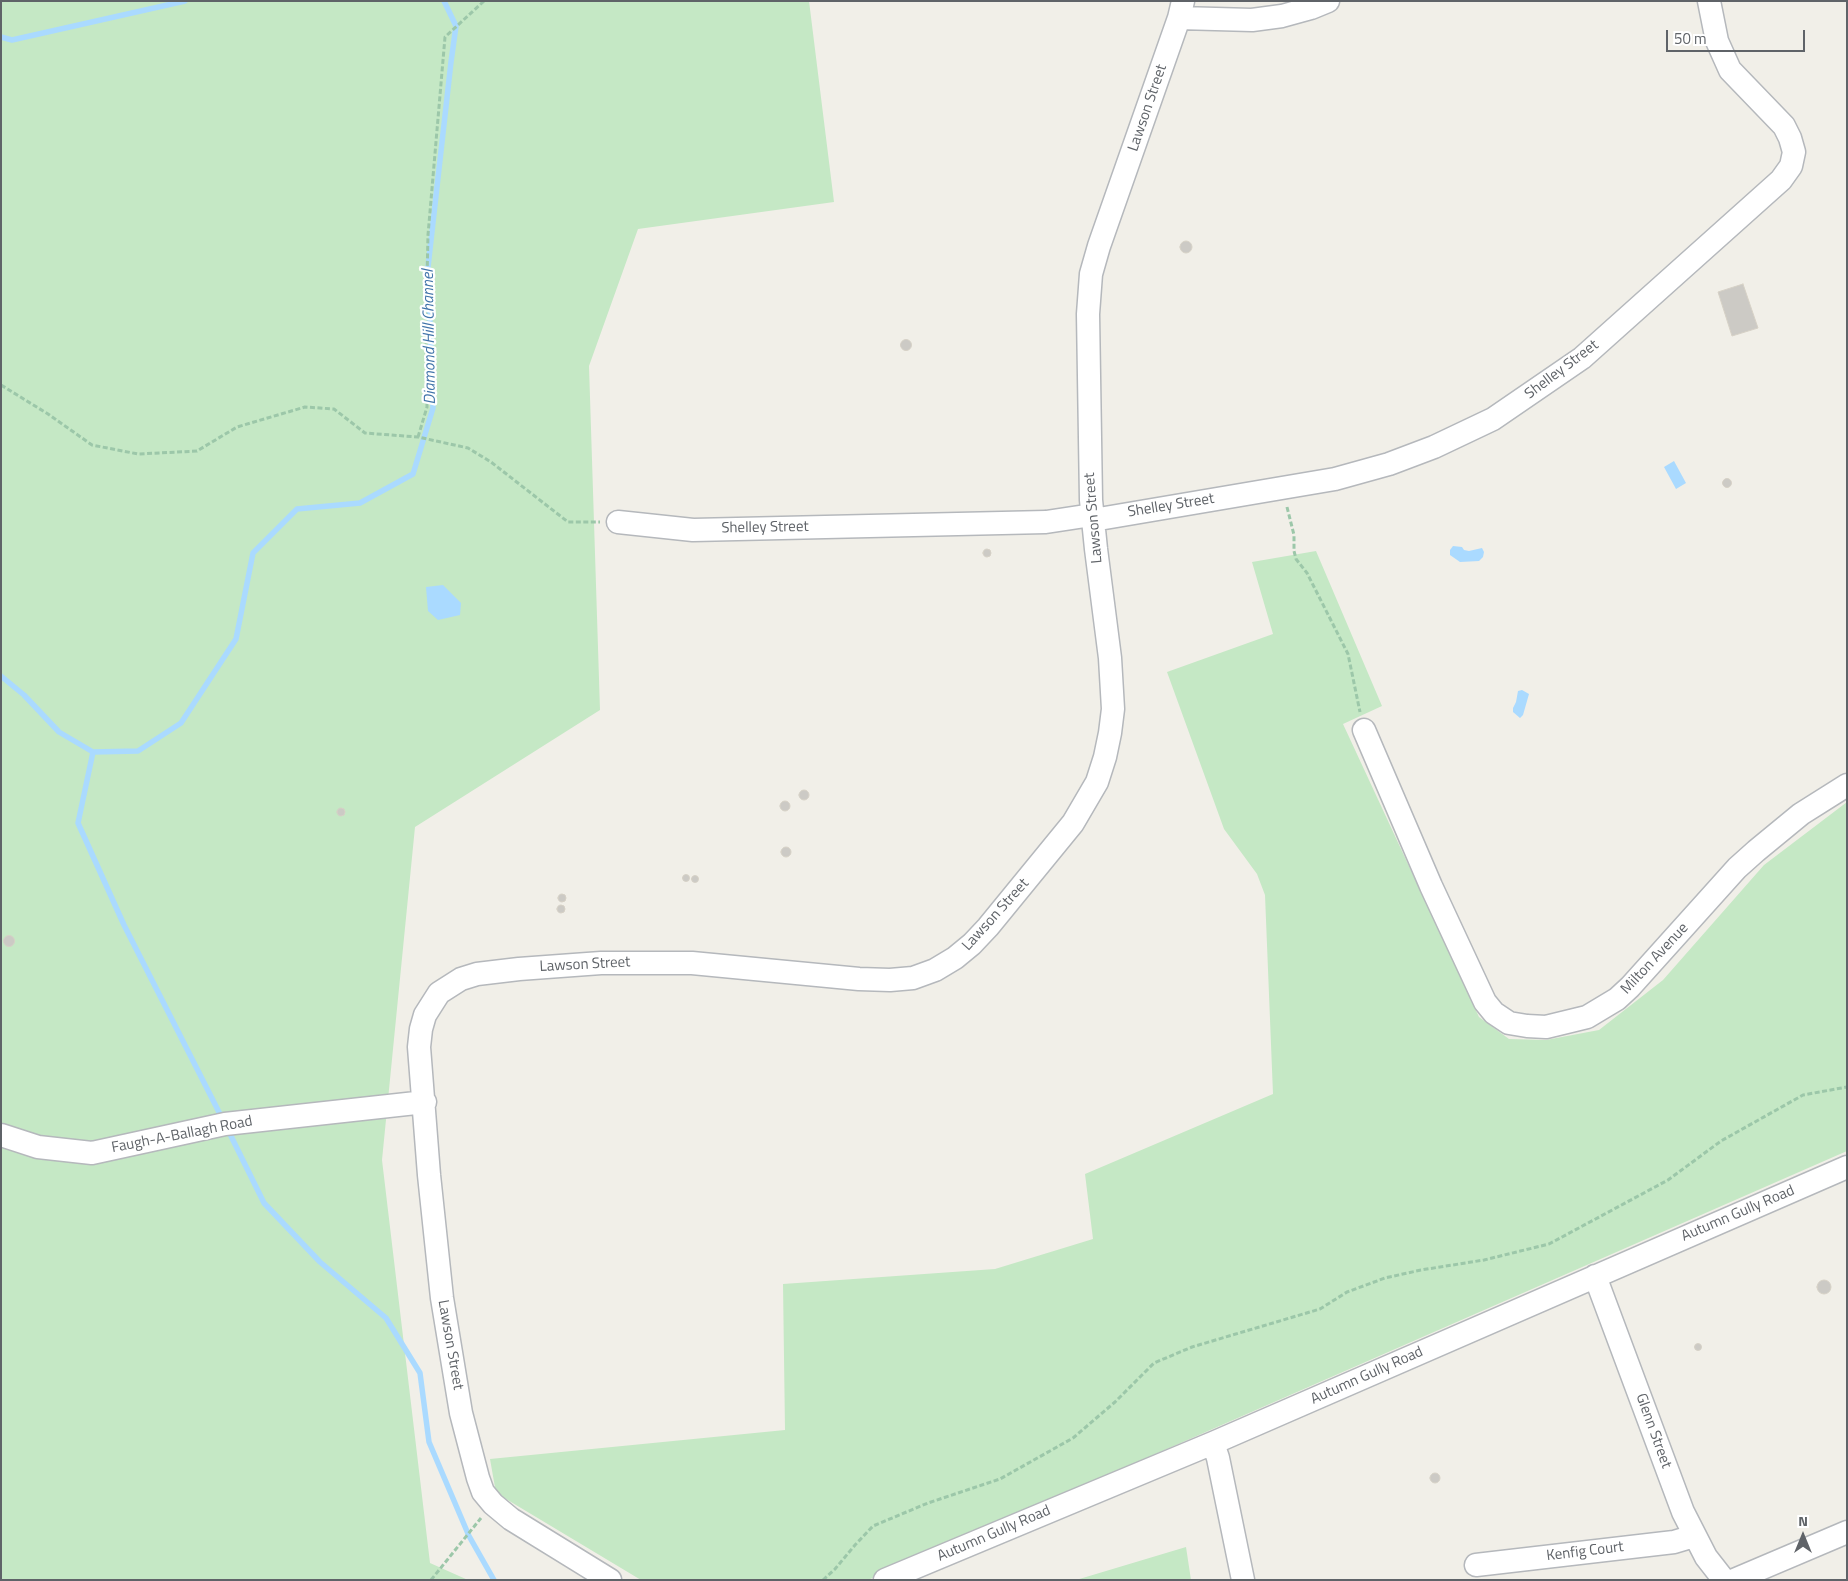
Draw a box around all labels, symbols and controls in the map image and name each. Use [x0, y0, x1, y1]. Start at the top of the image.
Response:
scale bar [1668, 20, 1807, 52]
text: 50 m [1674, 27, 1707, 50]
street label: Lawson Street [1125, 62, 1171, 154]
water label: Diamond Hill Channel [419, 269, 441, 405]
street label: Shelley Street [1522, 337, 1602, 403]
street label: Lawson Street [1081, 472, 1107, 564]
street label: Shelley Street [1126, 490, 1216, 522]
street label: Shelley Street [721, 518, 809, 538]
street label: Lawson Street [959, 875, 1033, 955]
street label: Milton Avenue [1617, 920, 1693, 998]
street label: Lawson Street [539, 954, 631, 976]
street label: Faugh-A-Ballagh Road [110, 1113, 254, 1157]
street label: Autumn Gully Road [1679, 1182, 1797, 1246]
street label: Lawson Street [433, 1299, 467, 1391]
street label: Autumn Gully Road [1308, 1343, 1426, 1409]
street label: Glenn Street [1631, 1391, 1675, 1471]
street label: Autumn Gully Road [935, 1502, 1053, 1566]
text: N [1798, 1510, 1808, 1531]
north arrow [1778, 1511, 1828, 1561]
street label: Kenfig Court [1545, 1538, 1625, 1566]

